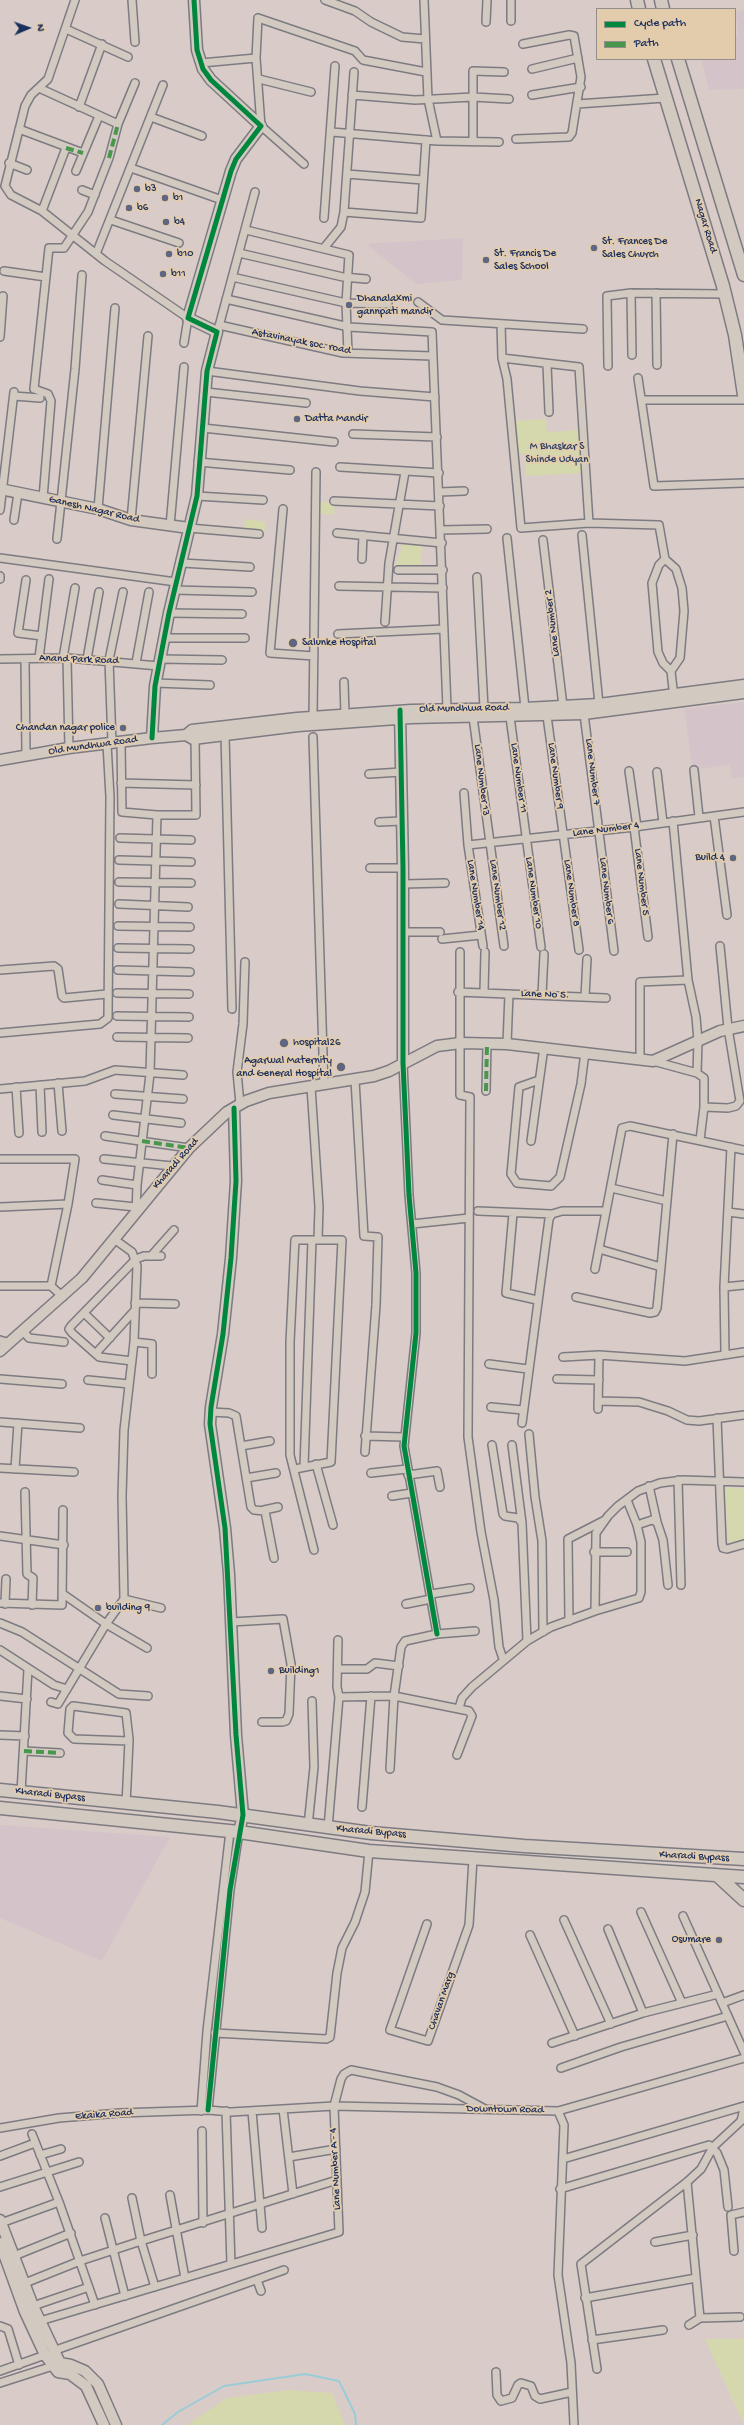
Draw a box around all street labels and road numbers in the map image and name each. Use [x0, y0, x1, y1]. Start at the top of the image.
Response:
street label: Nagar Road [690, 197, 720, 255]
street label: Astavinayak soc. road [250, 326, 352, 358]
street label: Ganesh Nagar Road [47, 493, 141, 527]
street label: Lane Number 2 [542, 589, 564, 657]
street label: Anand Park Road [39, 652, 119, 668]
street label: Old Mundhwa Road [419, 702, 509, 716]
street label: Old Mundhwa Road [48, 733, 138, 759]
street label: Lane Number 7 [581, 738, 603, 806]
street label: Lane Number 11 [507, 742, 529, 814]
street label: Lane Number 9 [544, 742, 566, 810]
street label: Lane Number 13 [470, 743, 492, 817]
street label: Lane Number 4 [572, 819, 640, 841]
street label: Lane Number 5 [630, 848, 652, 916]
street label: Lane Number 10 [521, 856, 545, 930]
street label: Lane Number 6 [595, 857, 617, 925]
street label: Lane Number 14 [463, 859, 487, 931]
street label: Lane Number 12 [485, 859, 509, 931]
street label: Lane Number 8 [560, 859, 582, 927]
street label: Lane No 5. [521, 988, 569, 1002]
street label: Kharadi Road [150, 1136, 202, 1192]
street label: Kharadi Bypass [14, 1785, 86, 1805]
street label: Kharadi Bypass [335, 1822, 407, 1842]
street label: Kharadi Bypass [659, 1849, 729, 1865]
street label: Chavan Marg [426, 1970, 458, 2032]
street label: Downtown Road [466, 2103, 544, 2117]
street label: Ekaika Road [75, 2106, 133, 2124]
street label: Lane Number A - 4 [327, 2128, 345, 2210]

